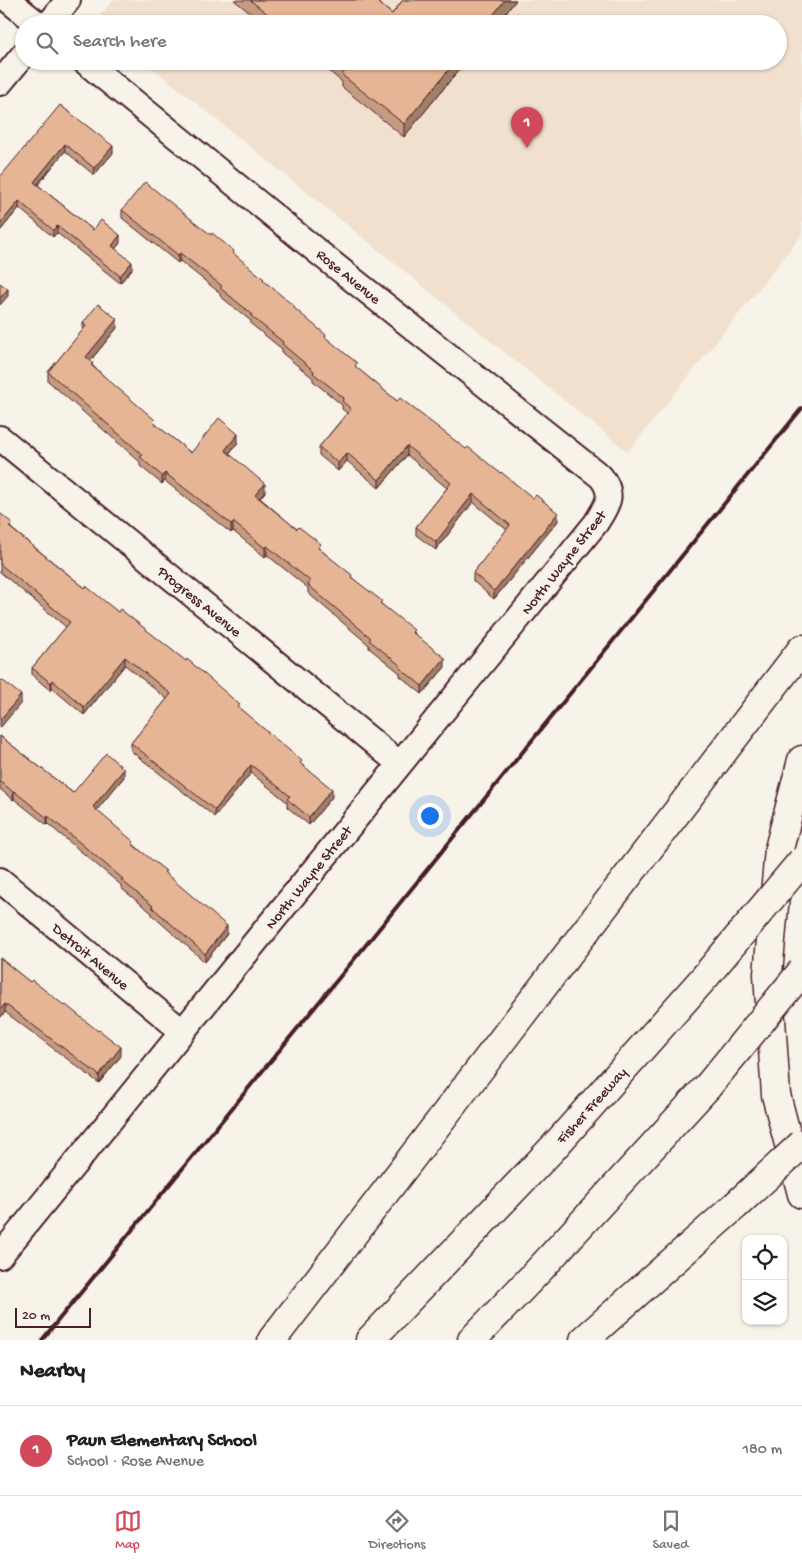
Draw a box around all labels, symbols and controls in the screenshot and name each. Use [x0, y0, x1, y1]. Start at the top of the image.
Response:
search box [15, 15, 787, 70]
icon: search [33, 29, 61, 57]
text: Search here [73, 31, 167, 54]
pin: 1 [511, 107, 543, 148]
street label: Rose Avenue [312, 246, 384, 309]
street label: North Wayne Street [518, 506, 612, 619]
street label: Progress Avenue [152, 563, 244, 642]
your location [417, 803, 443, 829]
street label: North Wayne Street [262, 822, 358, 933]
street label: Detroit Avenue [47, 920, 132, 995]
street label: Fisher Freeway [553, 1064, 632, 1149]
map controls [742, 1235, 787, 1325]
button: locate [742, 1235, 787, 1280]
button: layers [742, 1280, 787, 1325]
scale bar [15, 1305, 91, 1328]
text: 20 m [22, 1308, 50, 1325]
text: Nearby [20, 1360, 85, 1385]
text: Paun Elementary School [67, 1430, 257, 1453]
text: 1 [33, 1441, 39, 1460]
text: 180 m [743, 1441, 782, 1460]
text: School · Rose Avenue [67, 1453, 204, 1472]
tab: Map [114, 1507, 142, 1554]
tab: Directions [369, 1507, 426, 1554]
tab: Saved [653, 1507, 688, 1554]

